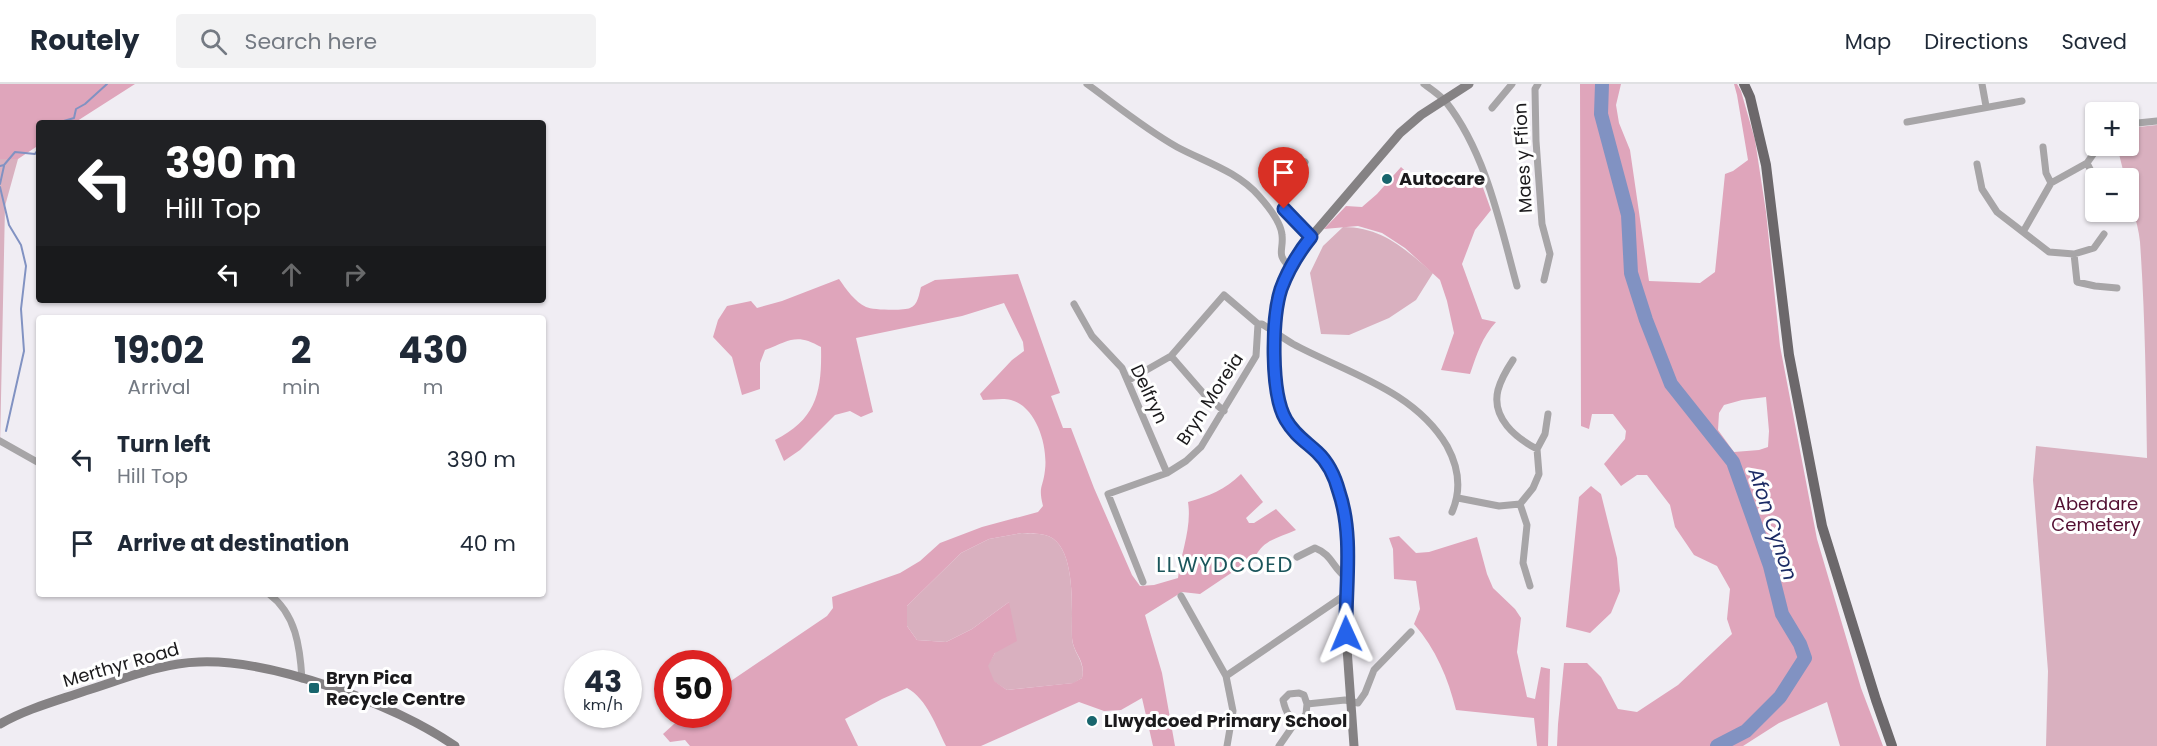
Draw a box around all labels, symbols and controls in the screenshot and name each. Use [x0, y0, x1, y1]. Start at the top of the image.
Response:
search box [176, 14, 596, 68]
text: Routely [30, 21, 140, 60]
icon: search [197, 25, 230, 58]
text: Search here [245, 26, 377, 57]
text: Map [1845, 27, 1891, 56]
text: Directions [1924, 27, 2028, 56]
text: Saved [2061, 27, 2127, 56]
street label: Maes y Ffion [1507, 102, 1538, 214]
map controls [2085, 102, 2139, 222]
button: + [2085, 102, 2139, 156]
text: 390 m [165, 134, 297, 193]
icon: left [66, 144, 144, 222]
pin [1258, 147, 1309, 209]
icon: arrive [1267, 156, 1300, 189]
place label: Autocare [1399, 166, 1485, 191]
button: − [2085, 168, 2139, 222]
marker: Autocare [1380, 172, 1394, 186]
text: Hill Top [165, 190, 261, 227]
icon: left [212, 258, 245, 291]
icon: ahead [275, 258, 308, 291]
icon: right [338, 258, 371, 291]
text: 19:02 [114, 325, 204, 376]
text: 2 [291, 325, 311, 376]
text: 430 [398, 325, 468, 376]
street label: Bryn Moreia [1170, 348, 1249, 450]
street label: Delfryn [1125, 360, 1174, 427]
text: Arrival [127, 373, 190, 401]
text: min [282, 373, 320, 401]
text: m [423, 373, 443, 401]
text: Turn left [117, 429, 211, 460]
icon: left [66, 443, 99, 476]
text: 390 m [447, 444, 516, 475]
text: Hill Top [117, 462, 188, 490]
water label: Afon Cynon [1741, 463, 1804, 584]
park label: Aberdare Cemetery [2051, 491, 2141, 537]
icon: arrive [66, 527, 99, 560]
text: Arrive at destination [117, 528, 349, 559]
text: 40 m [460, 528, 516, 559]
district label: LLWYDCOED [1156, 550, 1294, 579]
position arrow [1314, 602, 1378, 666]
street label: Merthyr Road [60, 636, 182, 693]
speed limit sign: 50 [654, 650, 732, 728]
text: 43 [584, 660, 622, 703]
place label: Bryn Pica Recycle Centre [326, 665, 465, 711]
marker: Bryn Pica Recycle Centre [307, 681, 321, 695]
text: km/h [583, 694, 623, 715]
place label: Llwydcoed Primary School [1104, 708, 1347, 733]
marker: Llwydcoed Primary School [1085, 714, 1099, 728]

